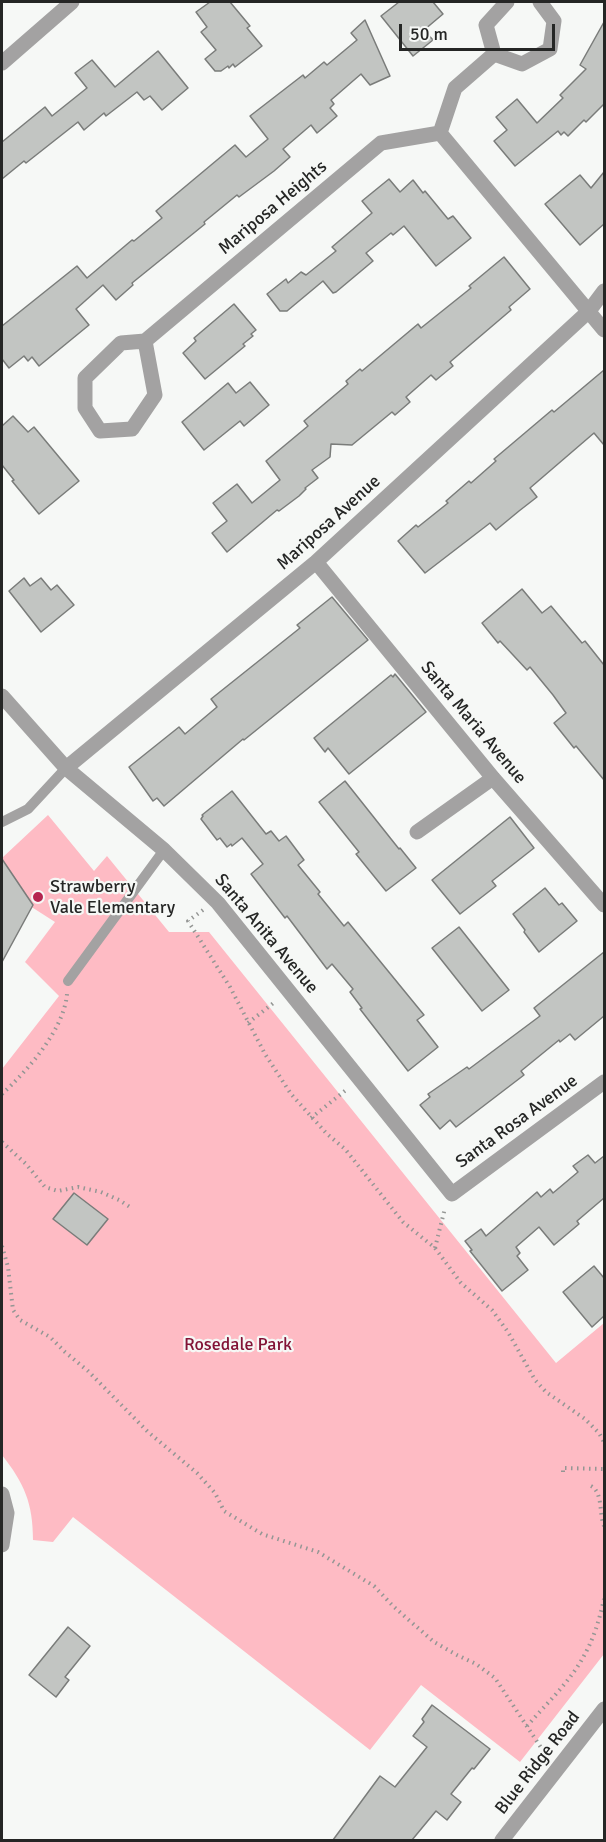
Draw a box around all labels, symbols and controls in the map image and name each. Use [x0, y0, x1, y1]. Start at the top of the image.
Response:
scale bar [402, 12, 558, 50]
text: 50 m [410, 23, 448, 45]
street label: Mariposa Heights [214, 156, 332, 260]
street label: Mariposa Avenue [273, 471, 385, 575]
street label: Santa Maria Avenue [415, 657, 531, 789]
street label: Santa Anita Avenue [210, 870, 322, 998]
place label: Strawberry Vale Elementary [50, 876, 175, 918]
marker: Strawberry Vale Elementary [31, 890, 45, 904]
street label: Santa Rosa Avenue [452, 1070, 582, 1174]
park label: Rosedale Park [184, 1334, 292, 1356]
street label: Blue Ridge Road [491, 1707, 585, 1819]

